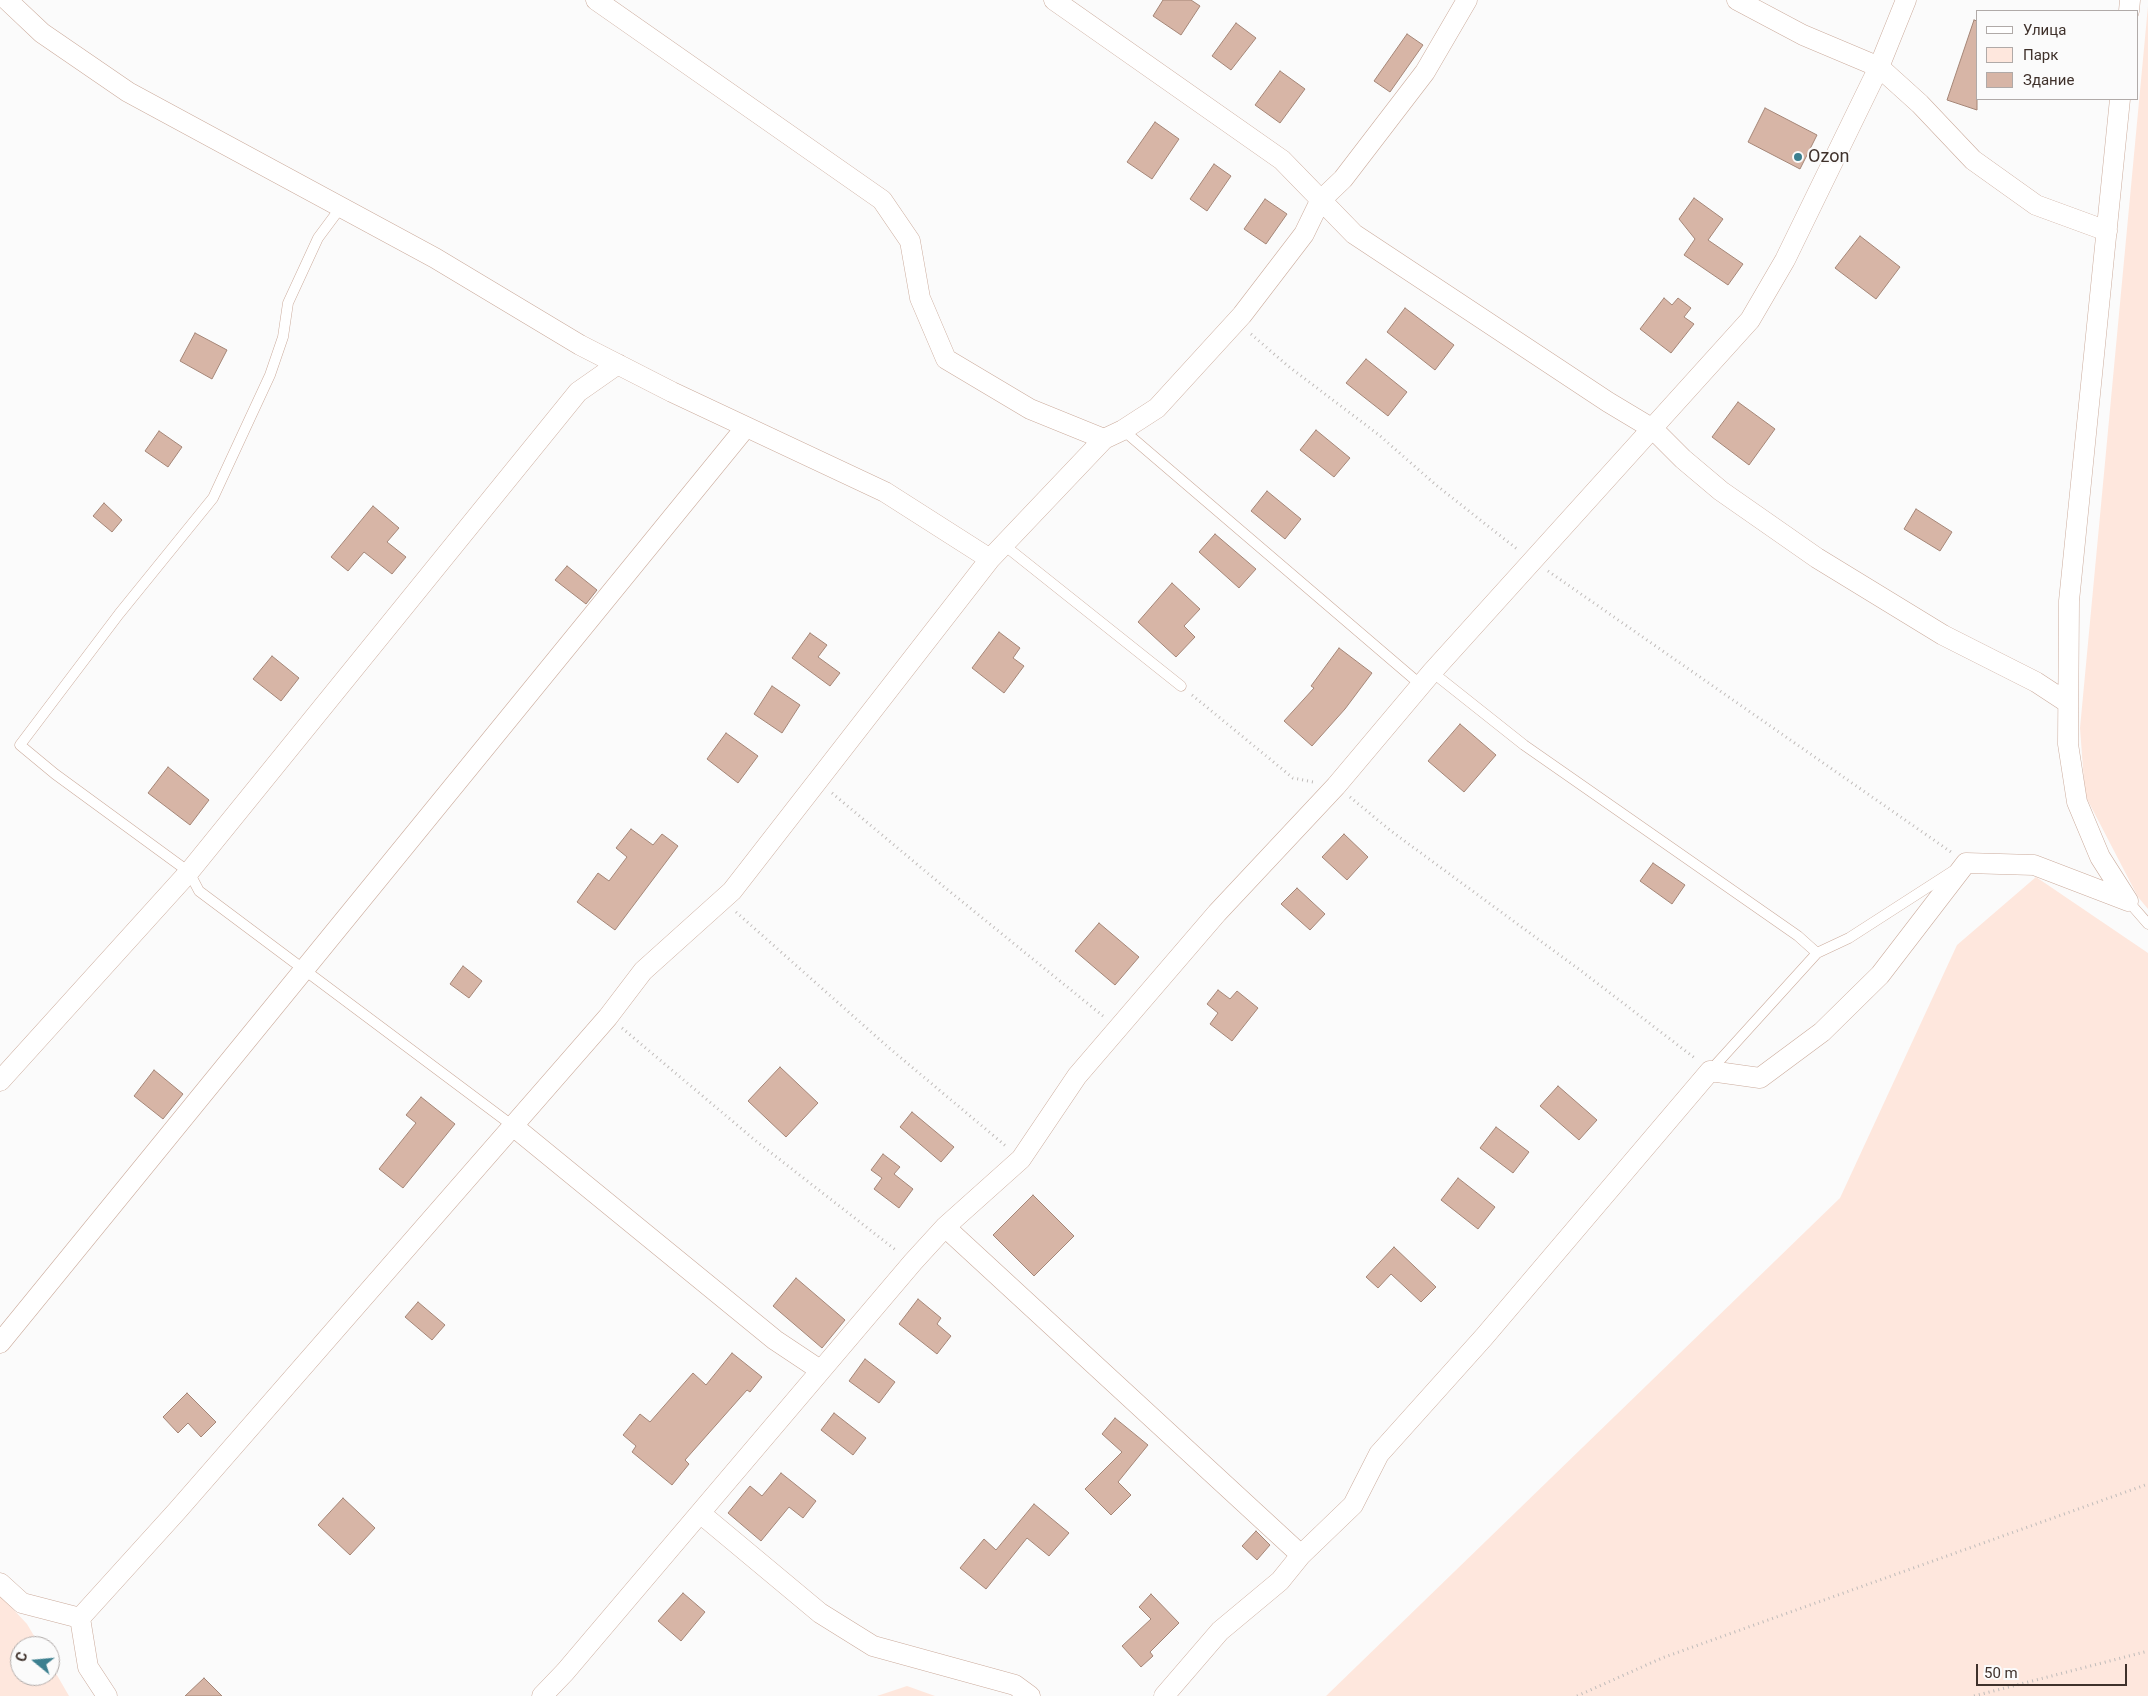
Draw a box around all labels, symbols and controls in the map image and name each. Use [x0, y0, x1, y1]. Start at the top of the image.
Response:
legend [1976, 10, 2138, 100]
text: Улица [2023, 21, 2066, 39]
text: Парк [2023, 46, 2058, 64]
text: Здание [2023, 71, 2074, 89]
place label: Ozon [1808, 146, 1849, 168]
marker: Ozon [1792, 151, 1804, 163]
north arrow [10, 1636, 60, 1686]
text: С [13, 1650, 31, 1664]
scale bar [1978, 1654, 2129, 1686]
text: 50 m [1984, 1664, 2018, 1682]

